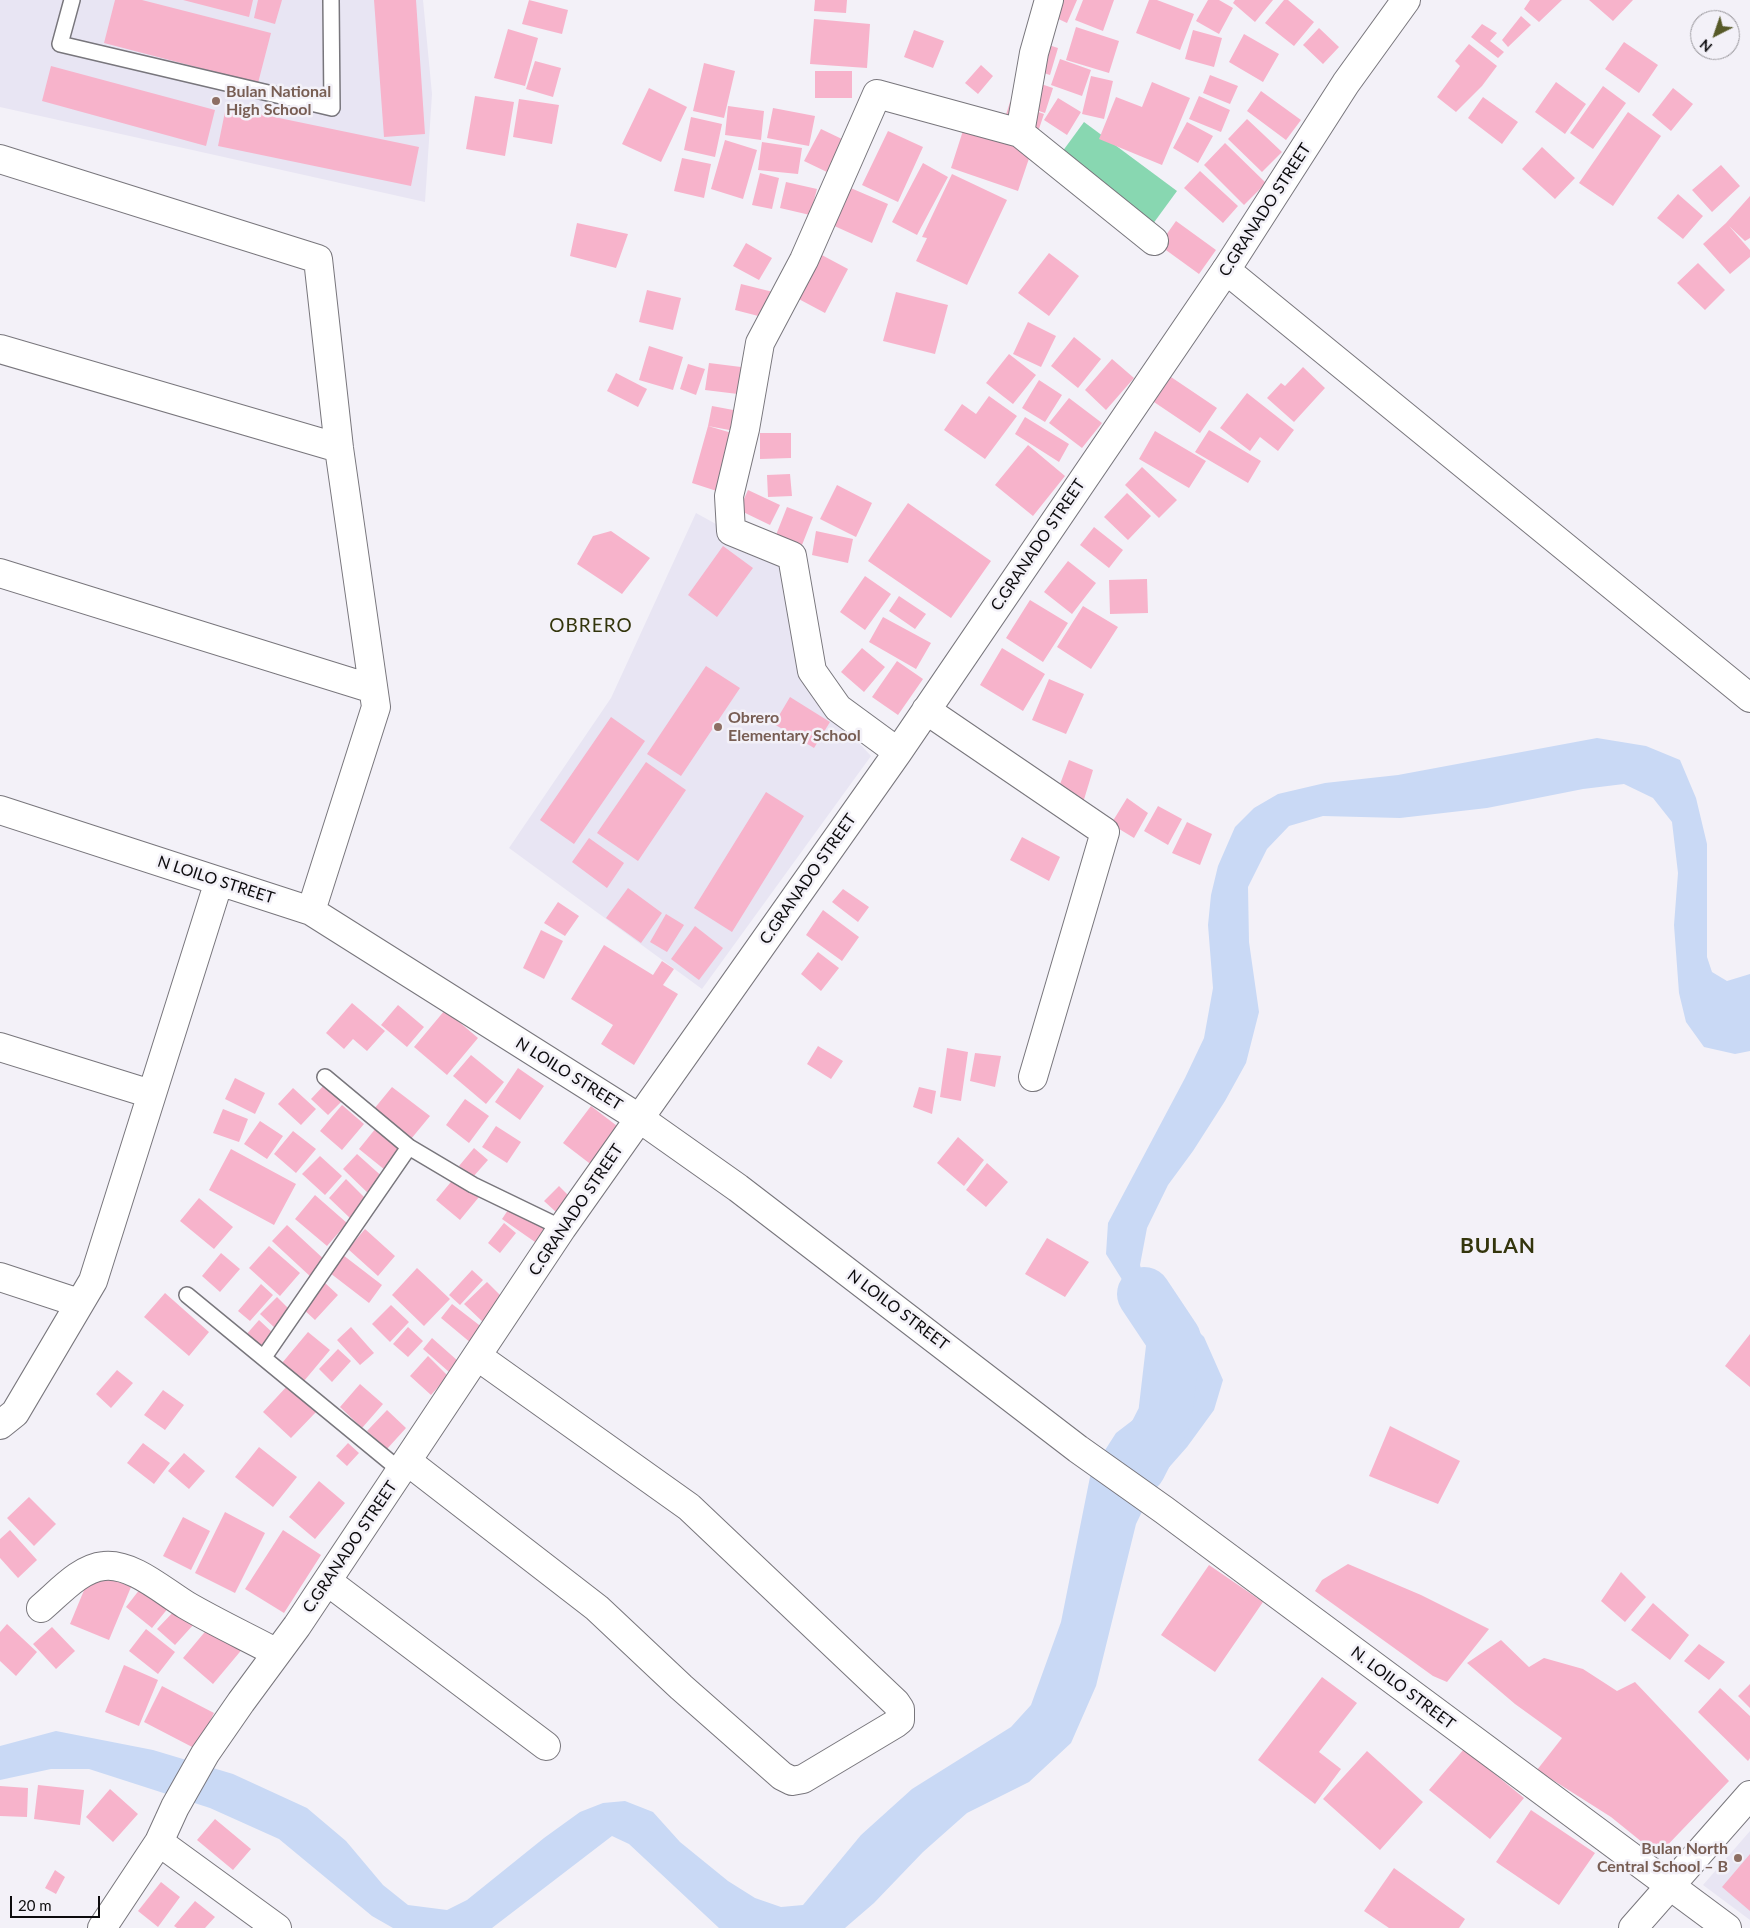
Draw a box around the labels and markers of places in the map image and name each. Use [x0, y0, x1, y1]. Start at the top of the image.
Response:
place label: Bulan National High School [226, 82, 331, 120]
marker: Bulan National High School [210, 95, 222, 107]
place label: Obrero Elementary School [728, 708, 861, 746]
marker: Obrero Elementary School [712, 721, 724, 733]
place label: Bulan North Central School – B [1597, 1839, 1728, 1877]
marker: Bulan North Central School – B [1732, 1852, 1744, 1864]

